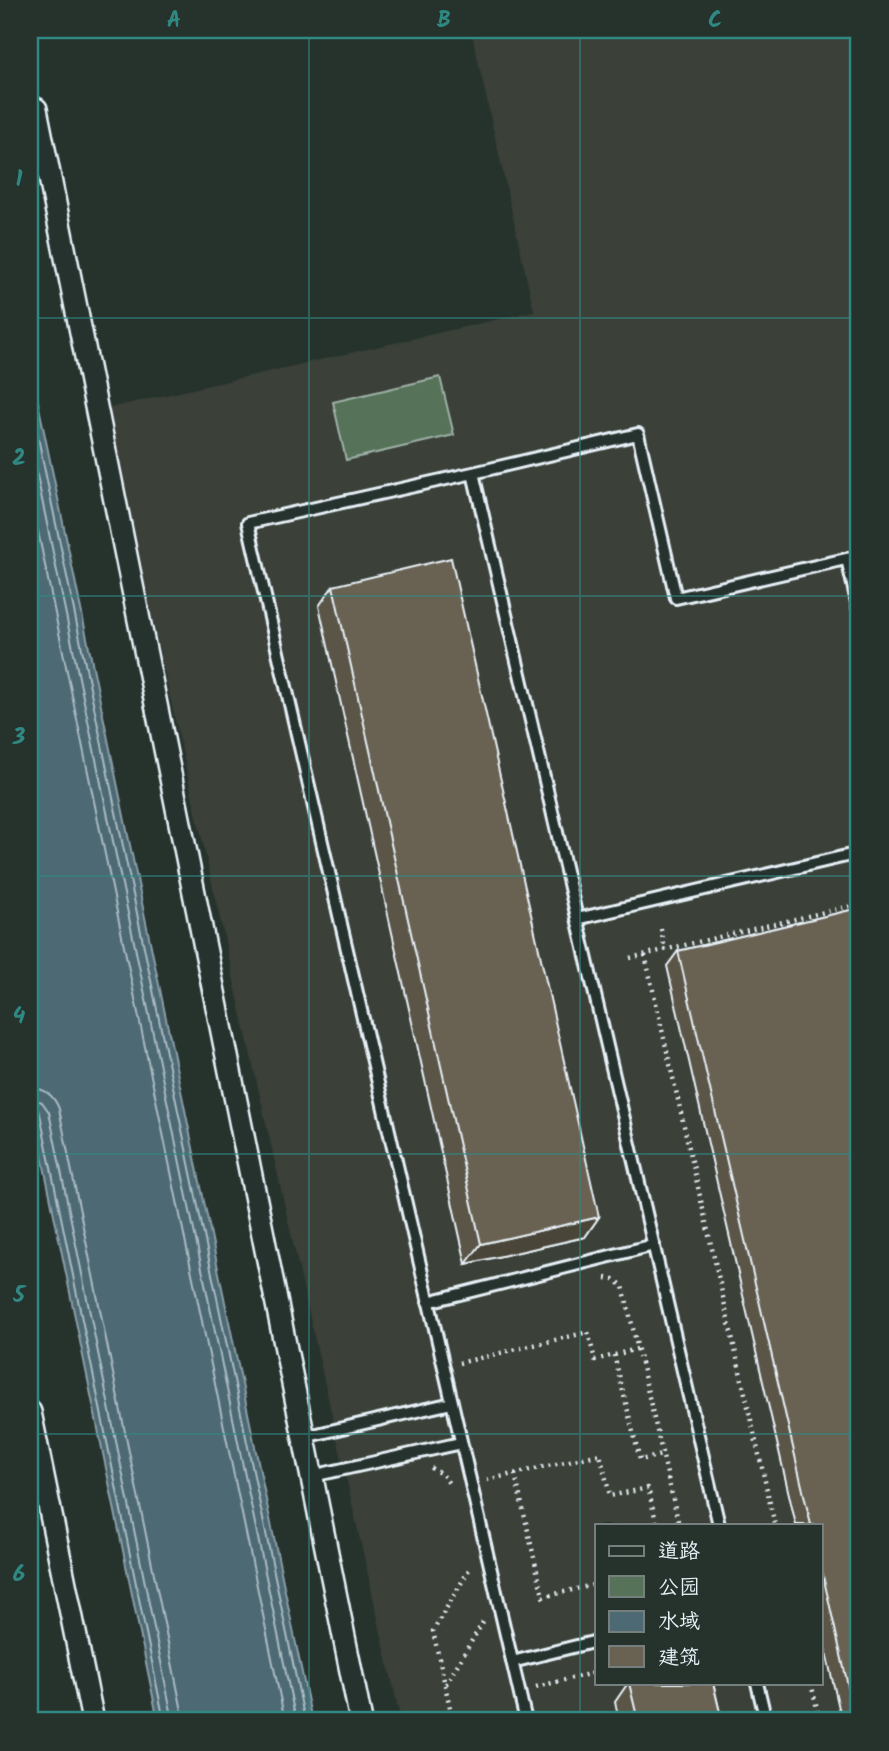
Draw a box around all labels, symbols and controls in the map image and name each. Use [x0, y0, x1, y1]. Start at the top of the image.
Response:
text: A [167, 3, 181, 39]
text: B [437, 3, 451, 39]
text: C [708, 3, 722, 39]
text: 1 [16, 162, 23, 198]
text: 2 [12, 441, 26, 477]
text: 3 [12, 720, 26, 756]
text: 4 [13, 999, 26, 1035]
text: 5 [12, 1278, 27, 1314]
legend [595, 1524, 822, 1684]
text: 道路 [658, 1536, 700, 1569]
text: 6 [13, 1557, 25, 1593]
text: 公园 [658, 1572, 700, 1605]
text: 水域 [658, 1606, 700, 1639]
text: 建筑 [658, 1642, 700, 1675]

